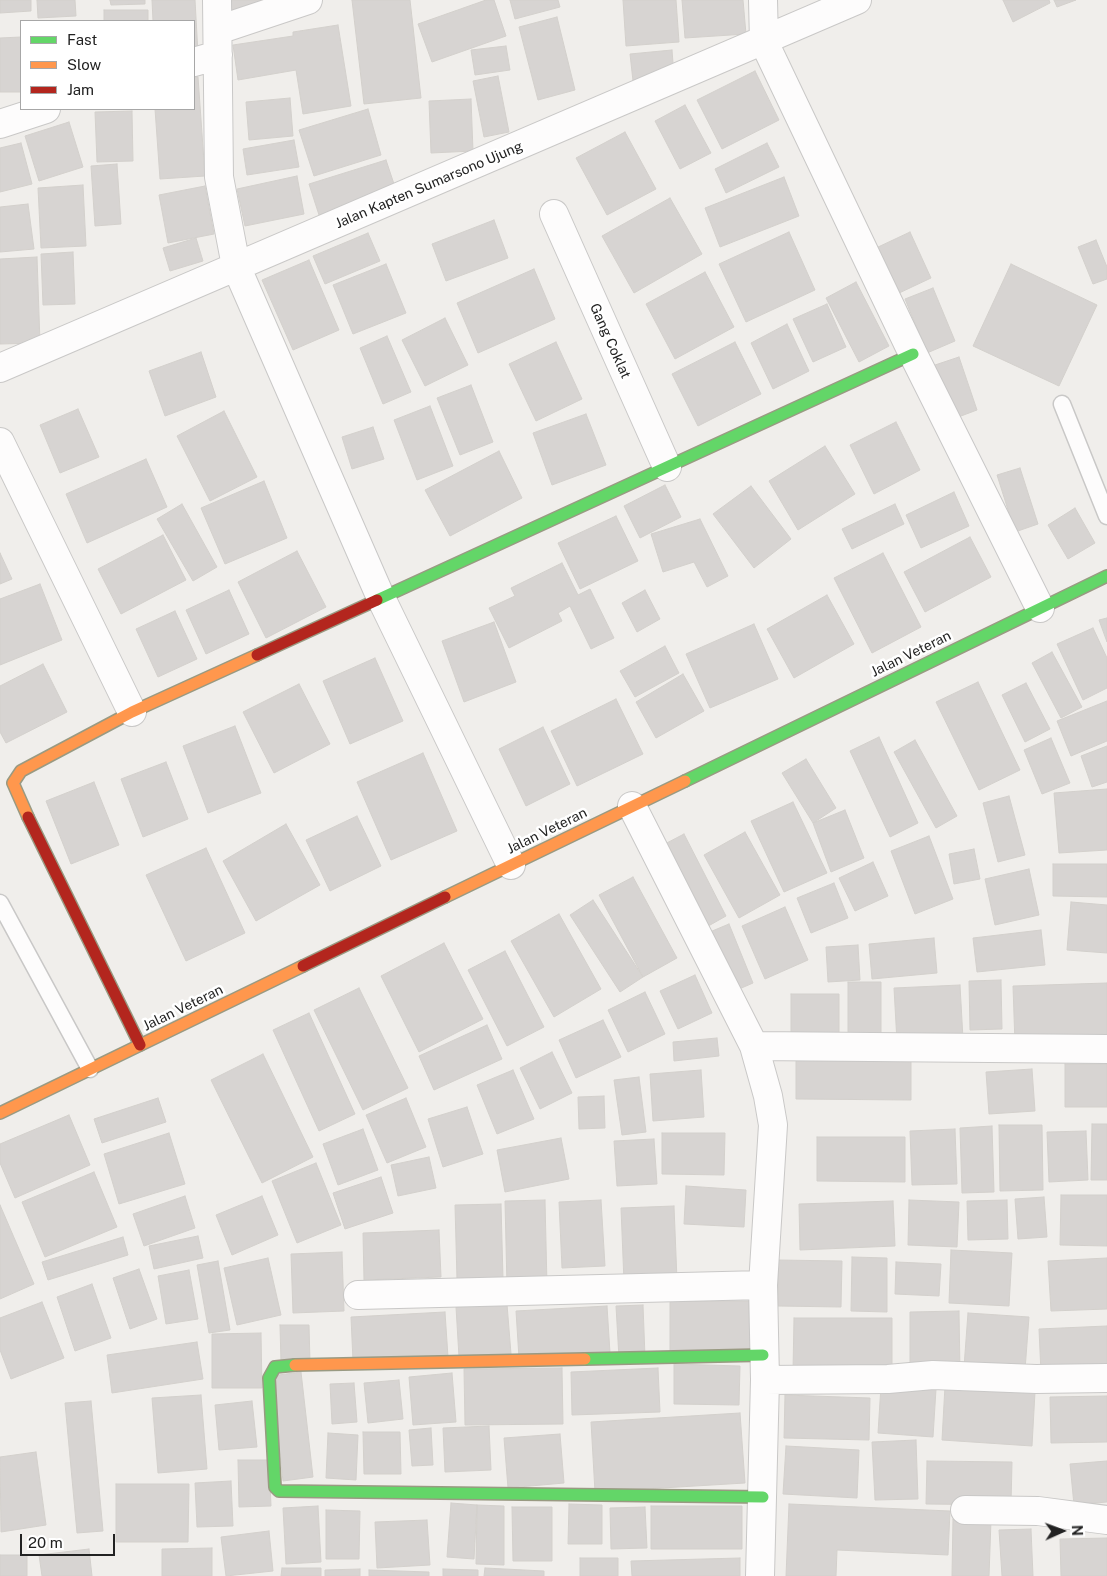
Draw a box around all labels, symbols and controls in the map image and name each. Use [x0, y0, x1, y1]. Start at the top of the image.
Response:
legend [20, 20, 195, 110]
text: Fast [67, 31, 97, 48]
text: Slow [67, 56, 101, 73]
text: Jam [67, 81, 94, 98]
street label: Jalan Kapten Sumarsono Ujung [333, 138, 525, 232]
street label: Gang Coklat [586, 301, 634, 381]
street label: Jalan Veteran [868, 627, 954, 681]
street label: Jalan Veteran [504, 804, 590, 858]
street label: Jalan Veteran [140, 981, 226, 1035]
north arrow [1037, 1506, 1087, 1556]
scale bar [22, 1524, 118, 1556]
text: N [1069, 1525, 1085, 1536]
text: 20 m [28, 1534, 63, 1551]

